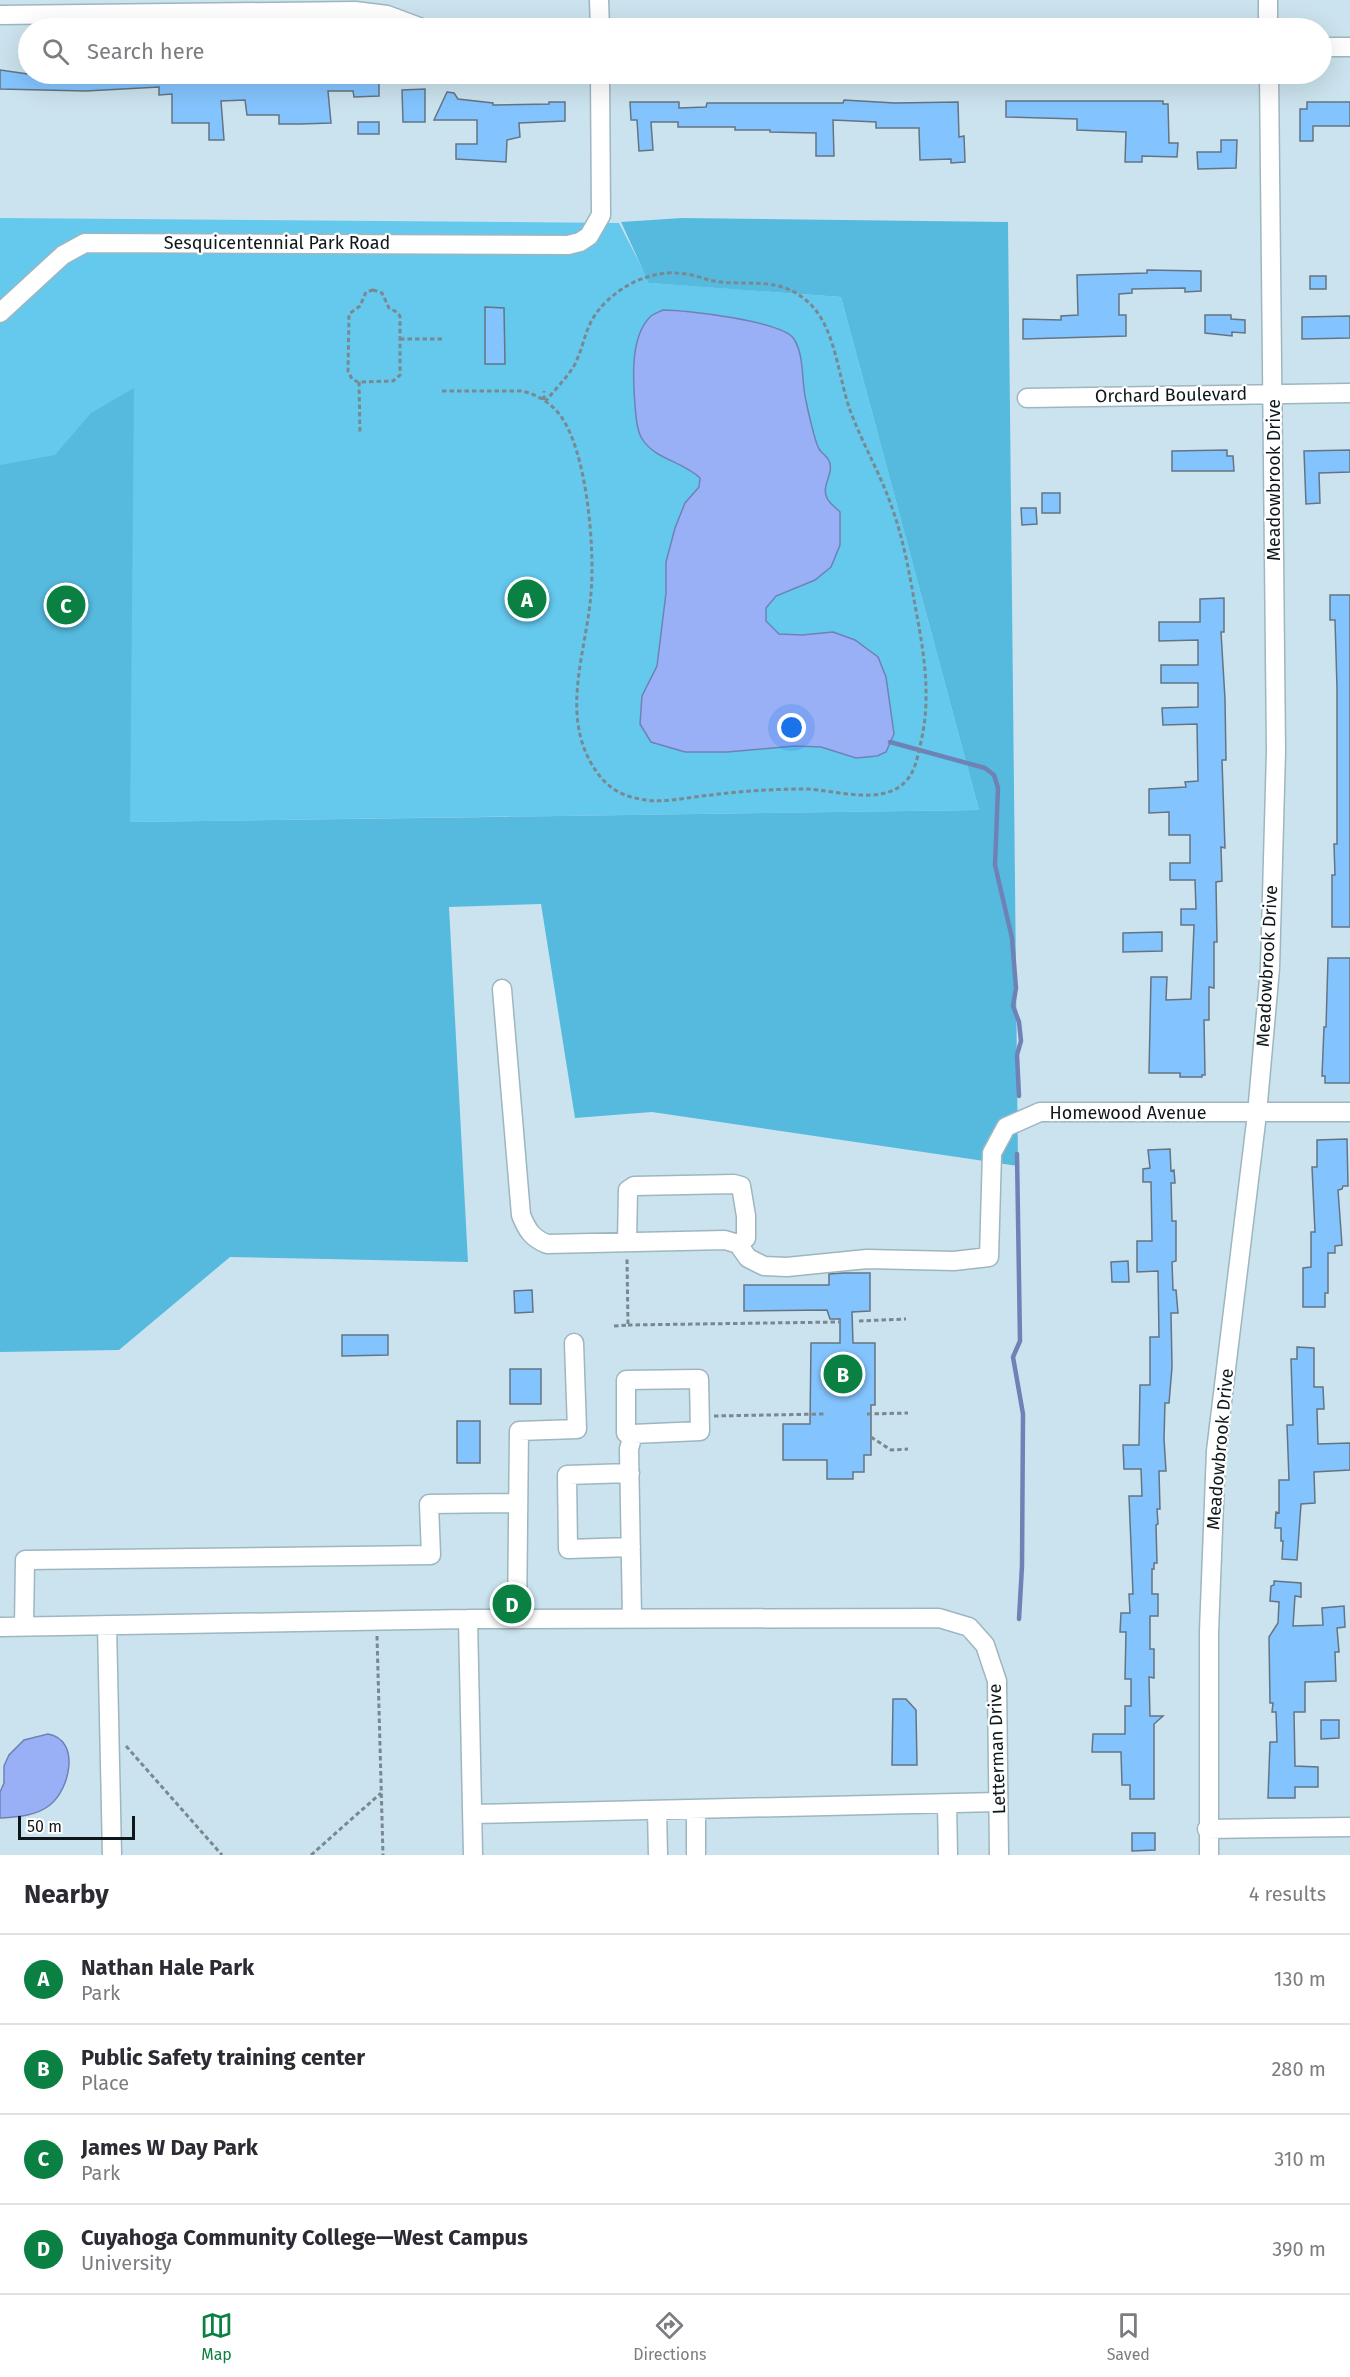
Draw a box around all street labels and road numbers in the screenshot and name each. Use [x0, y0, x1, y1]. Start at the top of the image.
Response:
street label: Sesquicentennial Park Road [164, 232, 390, 254]
street label: Orchard Boulevard [1095, 383, 1247, 407]
street label: Meadowbrook Drive [1263, 399, 1285, 561]
street label: Meadowbrook Drive [1252, 885, 1282, 1047]
street label: Homewood Avenue [1049, 1102, 1207, 1124]
street label: Meadowbrook Drive [1202, 1367, 1238, 1531]
street label: Letterman Drive [984, 1683, 1010, 1815]

